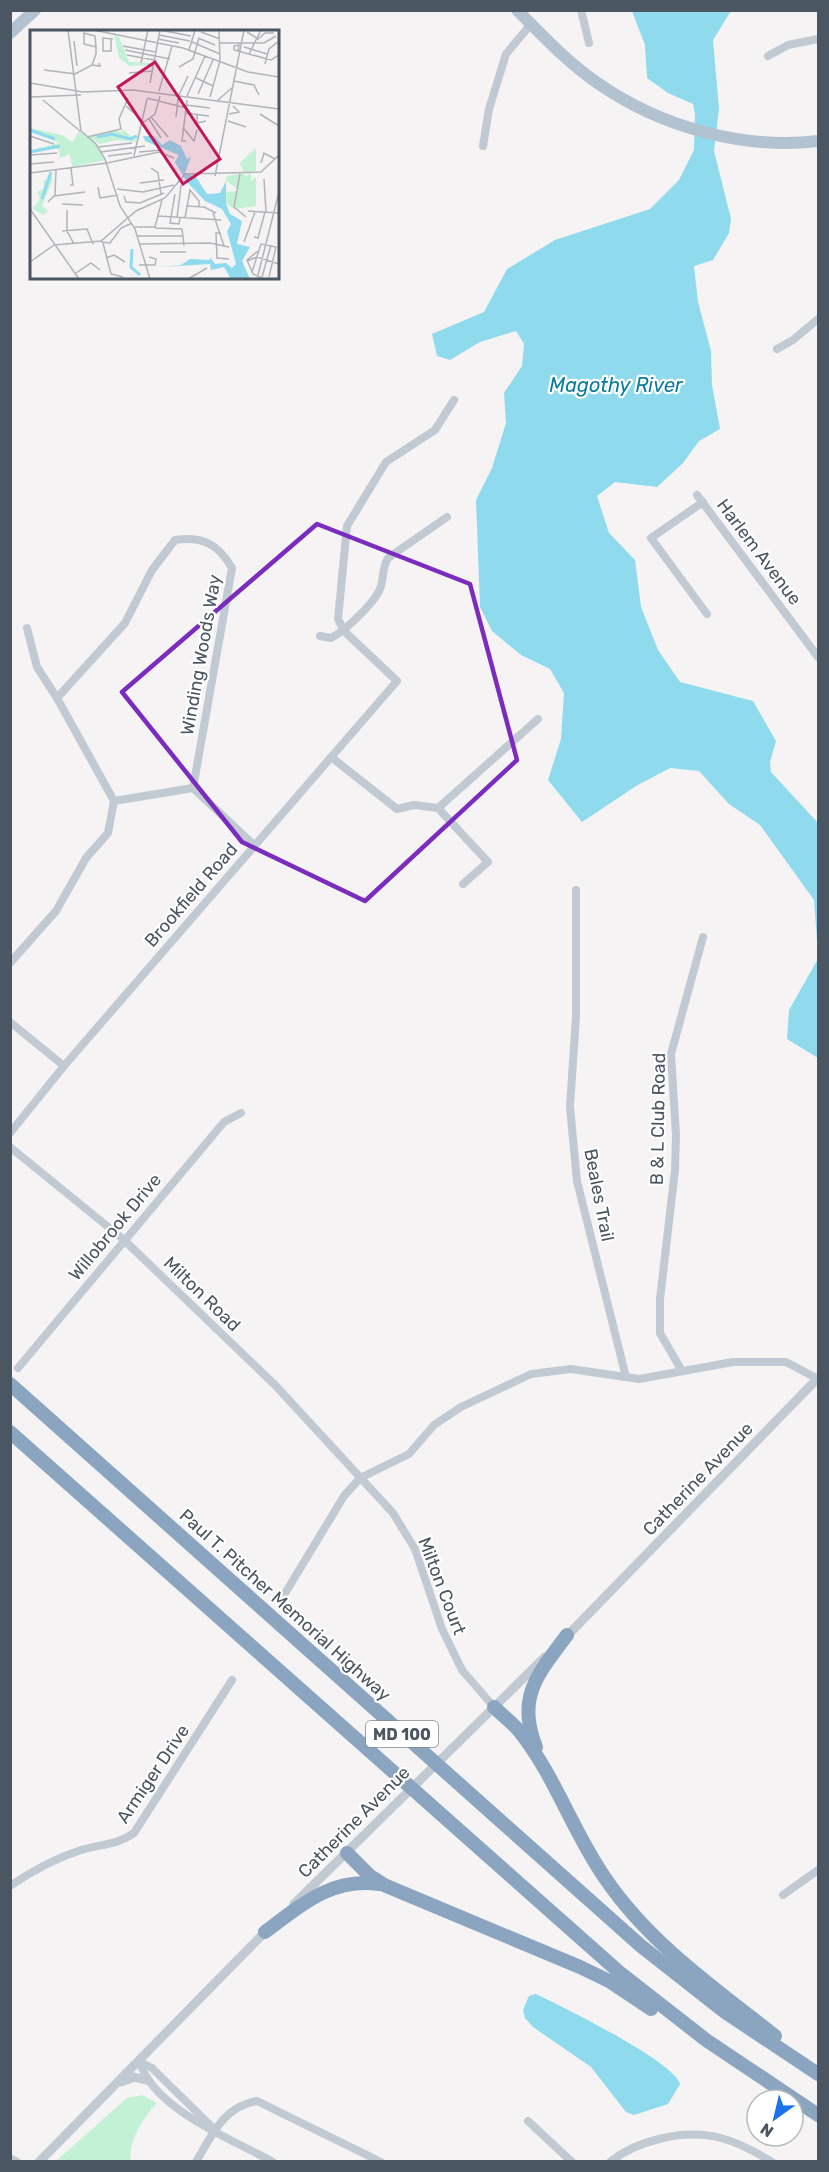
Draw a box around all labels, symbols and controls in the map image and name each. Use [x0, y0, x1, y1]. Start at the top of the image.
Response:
inset map [30, 30, 279, 279]
water label: Magothy River [549, 373, 684, 397]
street label: Harlem Avenue [712, 495, 806, 609]
street label: Winding Woods Way [176, 573, 226, 737]
street label: Brookfield Road [140, 838, 242, 952]
street label: B & L Club Road [646, 1053, 670, 1185]
street label: Beales Trail [579, 1147, 619, 1243]
street label: Willobrook Drive [64, 1169, 166, 1285]
street label: Milton Road [159, 1252, 245, 1336]
street label: Catherine Avenue [638, 1418, 758, 1540]
street label: Paul T. Pitcher Memorial Highway [175, 1504, 395, 1706]
street label: Milton Court [413, 1534, 471, 1638]
street label: Armiger Drive [112, 1720, 194, 1828]
road number: MD 100 [366, 1721, 438, 1747]
street label: Catherine Avenue [294, 1762, 414, 1882]
north arrow [745, 2088, 805, 2148]
text: N [757, 2119, 777, 2141]

